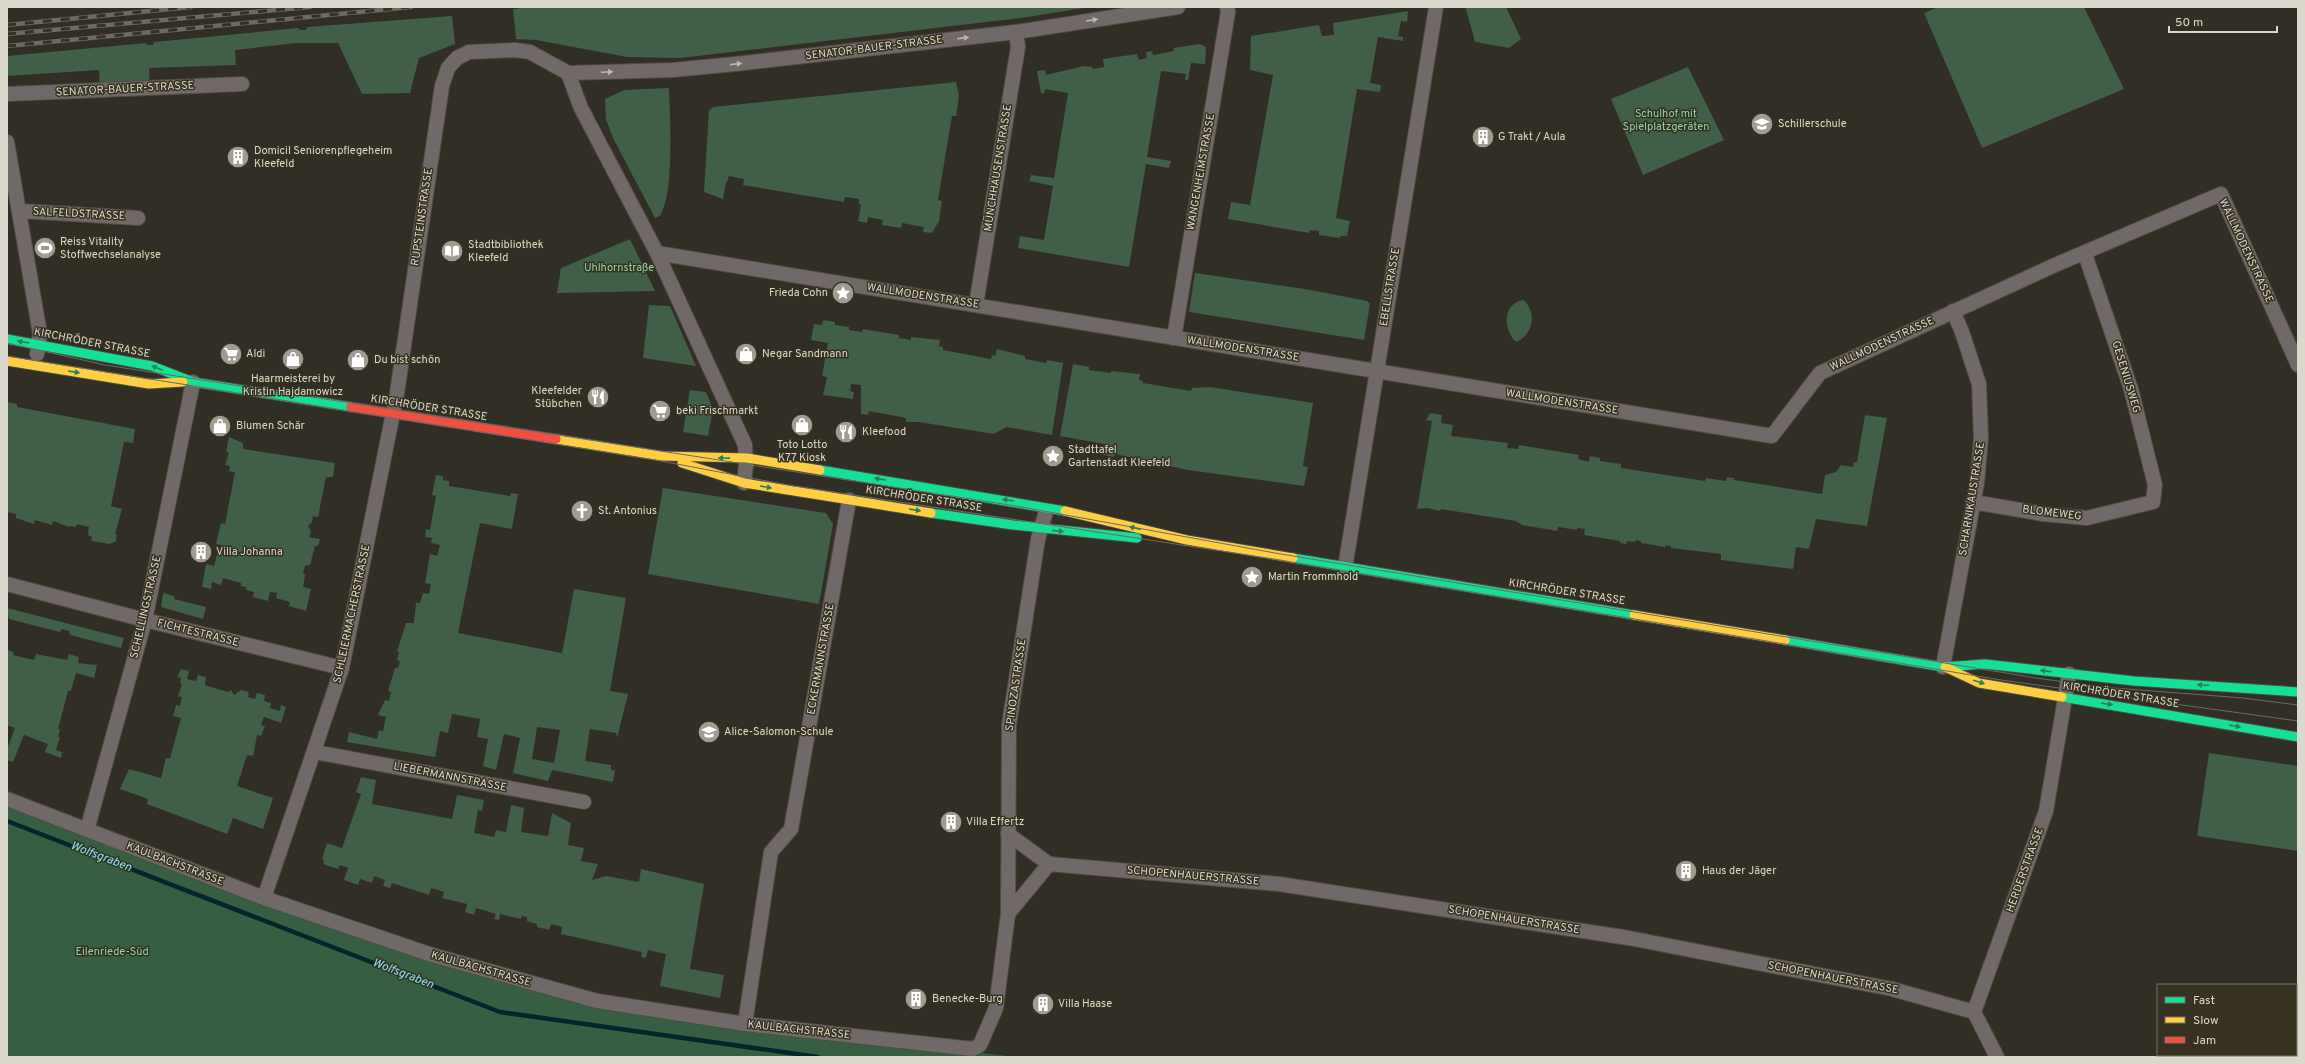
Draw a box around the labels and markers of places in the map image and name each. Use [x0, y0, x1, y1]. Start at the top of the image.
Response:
school or university icon: Schillerschule [1749, 111, 1775, 137]
place label: Schillerschule [1778, 117, 1847, 131]
building icon: G Trakt / Aula [1470, 124, 1496, 150]
place label: G Trakt / Aula [1498, 130, 1566, 144]
building icon: Domicil Seniorenpflegeheim Kleefeld [225, 144, 251, 170]
place label: Domicil Seniorenpflegeheim Kleefeld [254, 144, 392, 171]
sports icon: Reiss Vitality Stoffwechselanalyse [32, 235, 58, 261]
place label: Reiss Vitality Stoffwechselanalyse [60, 235, 161, 262]
library icon: Stadtbibliothek Kleefeld [439, 238, 465, 264]
place label: Stadtbibliothek Kleefeld [468, 238, 544, 265]
place icon: Frieda Cohn [830, 280, 856, 306]
place label: Frieda Cohn [769, 286, 828, 300]
supermarket icon: Aldi [218, 341, 244, 367]
shop icon: Negar Sandmann [733, 341, 759, 367]
shop icon: Haarmeisterei by Kristin Hajdamowicz [280, 346, 306, 372]
place label: Aldi [246, 347, 265, 361]
shop icon: Du bist schön [345, 347, 371, 373]
place label: Negar Sandmann [762, 347, 848, 361]
place label: Du bist schön [374, 353, 440, 367]
place label: Haarmeisterei by Kristin Hajdamowicz [243, 372, 343, 399]
place label: Kleefelder Stübchen [531, 384, 583, 411]
restaurant icon: Kleefelder Stübchen [585, 384, 611, 410]
supermarket icon: beki Frischmarkt [647, 398, 673, 424]
place label: beki Frischmarkt [676, 404, 758, 418]
shop icon: Toto Lotto K77 Kiosk [789, 412, 815, 438]
shop icon: Blumen Schär [207, 413, 233, 439]
place label: Blumen Schär [236, 419, 306, 433]
restaurant icon: Kleefood [833, 419, 859, 445]
place label: Kleefood [862, 425, 906, 439]
place label: Toto Lotto K77 Kiosk [777, 438, 827, 465]
place icon: Stadttafel Gartenstadt Kleefeld [1040, 443, 1066, 469]
place label: Stadttafel Gartenstadt Kleefeld [1068, 443, 1171, 470]
church icon: St. Antonius [569, 498, 595, 524]
place label: St. Antonius [598, 504, 657, 518]
building icon: Villa Johanna [188, 539, 214, 565]
place label: Villa Johanna [216, 545, 283, 559]
place icon: Martin Frommhold [1239, 564, 1265, 590]
place label: Martin Frommhold [1268, 570, 1358, 584]
school or university icon: Alice-Salomon-Schule [696, 719, 722, 745]
place label: Alice-Salomon-Schule [724, 725, 834, 739]
building icon: Villa Effertz [938, 809, 964, 835]
place label: Villa Effertz [966, 815, 1024, 829]
building icon: Haus der Jäger [1673, 858, 1699, 884]
place label: Haus der Jäger [1702, 864, 1777, 878]
building icon: Benecke-Burg [903, 986, 929, 1012]
building icon: Villa Haase [1030, 991, 1056, 1017]
place label: Benecke-Burg [932, 992, 1003, 1006]
place label: Villa Haase [1058, 997, 1112, 1011]

